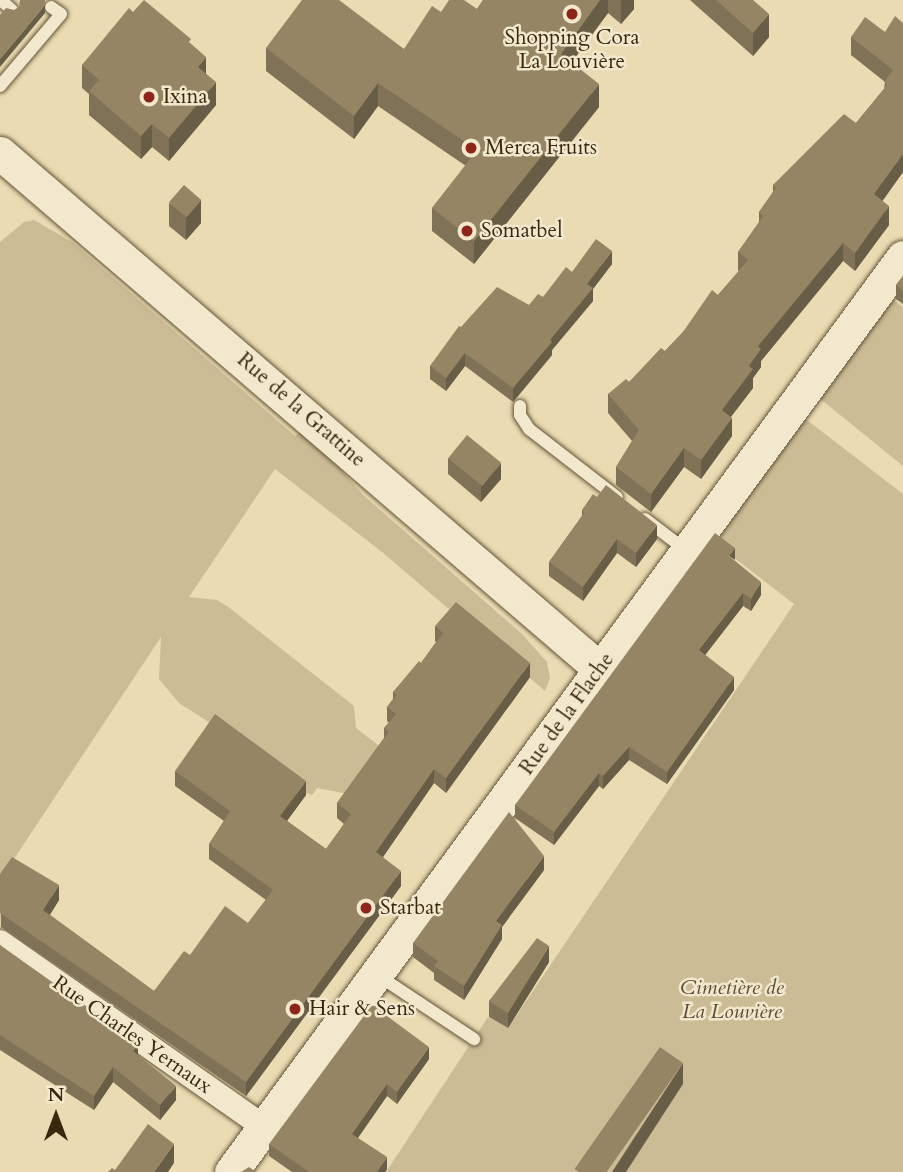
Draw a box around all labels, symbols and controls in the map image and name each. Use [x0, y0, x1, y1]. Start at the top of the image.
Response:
marker: Shopping Cora La Louvière [564, 6, 580, 22]
place label: Shopping Cora La Louvière [504, 25, 640, 75]
place label: Ixina [163, 84, 208, 110]
marker: Ixina [141, 89, 157, 105]
place label: Merca Fruits [485, 135, 597, 161]
marker: Merca Fruits [463, 140, 479, 156]
place label: Somatbel [481, 218, 562, 244]
marker: Somatbel [459, 223, 475, 239]
street label: Rue de la Grattine [232, 347, 370, 473]
street label: Rue de la Flache [514, 648, 620, 780]
place label: Starbat [380, 895, 441, 921]
marker: Starbat [358, 900, 374, 916]
street label: Rue Charles Yernaux [47, 970, 217, 1100]
park label: Cimetière de La Louvière [680, 975, 784, 1025]
place label: Hair & Sens [309, 996, 415, 1022]
marker: Hair & Sens [287, 1001, 303, 1017]
north arrow [21, 1081, 91, 1151]
text: N [48, 1082, 64, 1108]

